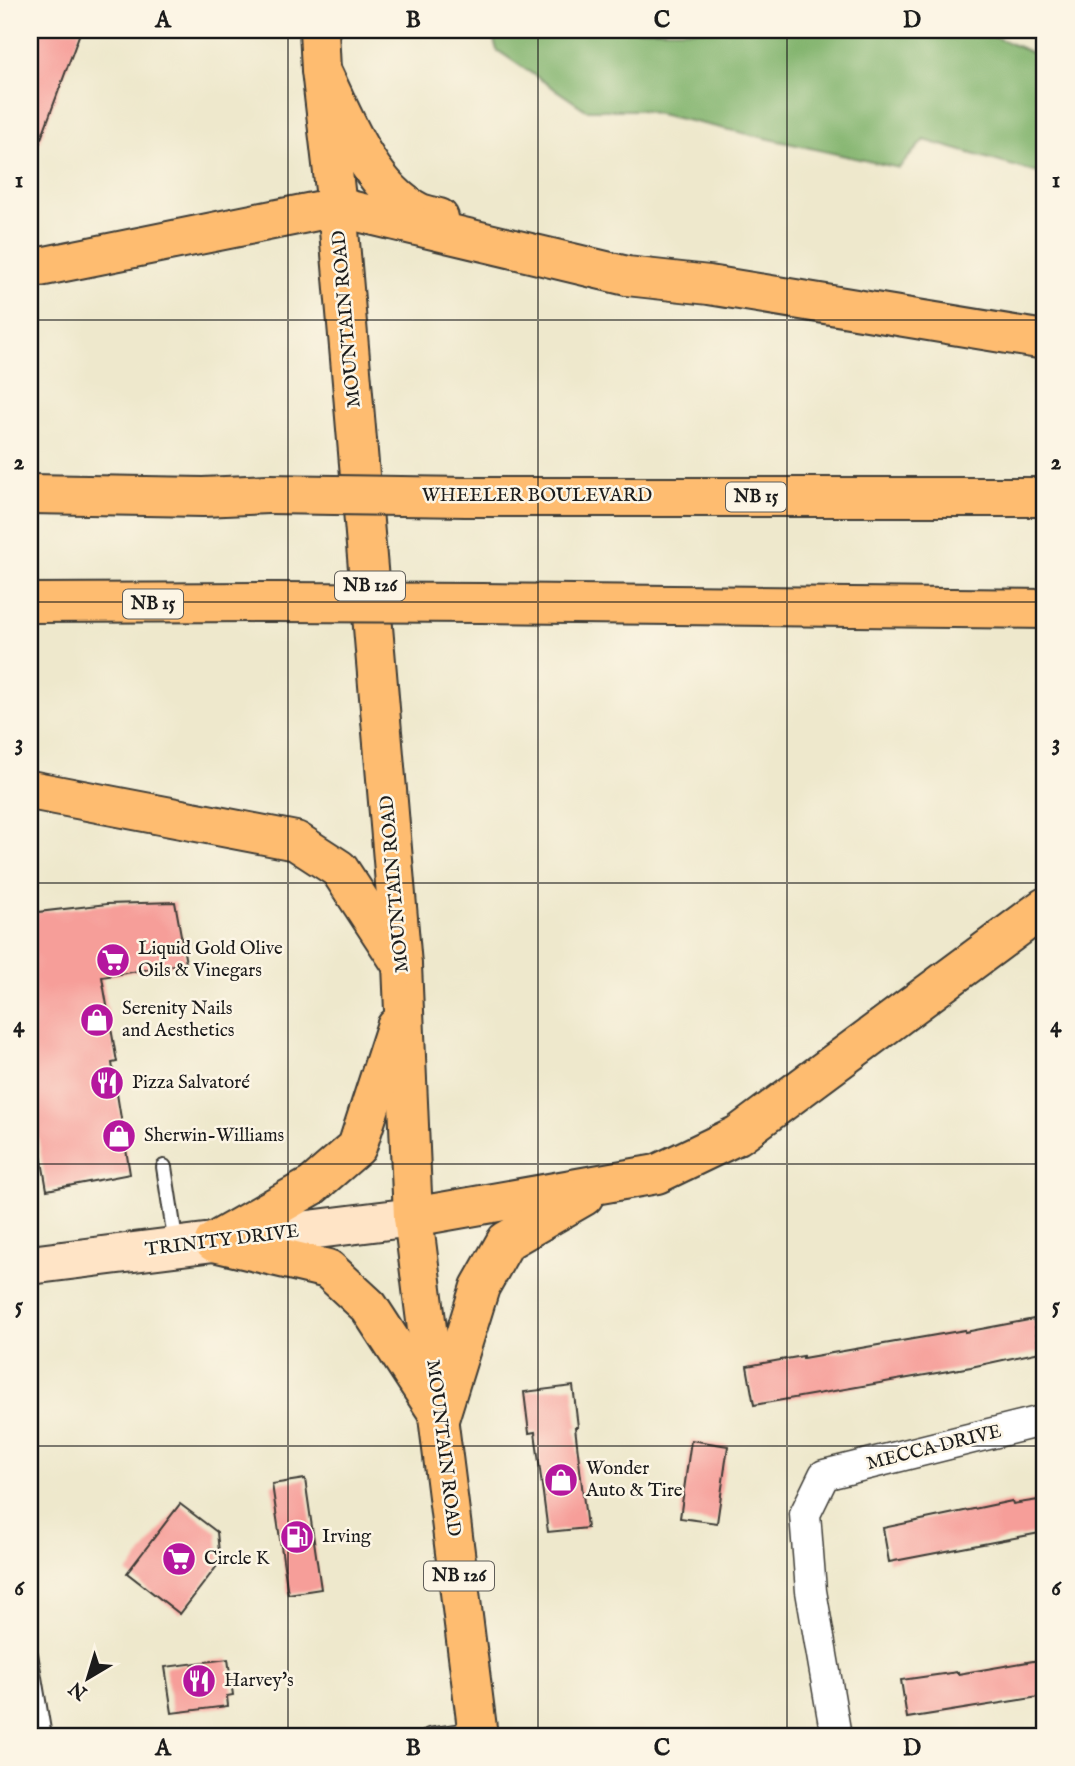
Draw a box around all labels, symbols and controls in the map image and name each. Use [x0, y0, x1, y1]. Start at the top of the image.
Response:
text: A [154, 6, 172, 35]
text: B [405, 6, 421, 35]
text: C [654, 6, 671, 35]
text: D [903, 6, 921, 35]
text: 1 [15, 166, 23, 195]
text: 1 [1052, 166, 1060, 195]
street label: MOUNTAIN ROAD [327, 229, 367, 409]
text: 2 [14, 448, 25, 477]
text: 2 [1051, 448, 1062, 477]
road number: NB 15 [726, 482, 786, 512]
street label: WHEELER BOULEVARD [422, 484, 652, 508]
road number: NB 126 [335, 572, 405, 600]
road number: NB 15 [123, 590, 183, 618]
text: 3 [15, 729, 23, 758]
text: 3 [1052, 729, 1060, 758]
street label: MOUNTAIN ROAD [375, 794, 415, 974]
place label: Liquid Gold Olive Oils & Vinegars [138, 937, 283, 983]
supermarket icon: Liquid Gold Olive Oils & Vinegars [94, 941, 132, 979]
place label: Serenity Nails and Aesthetics [122, 997, 235, 1043]
shop icon: Serenity Nails and Aesthetics [78, 1001, 116, 1039]
text: 4 [13, 1011, 25, 1040]
text: 4 [1050, 1011, 1062, 1040]
restaurant icon: Pizza Salvatoré [88, 1064, 126, 1102]
place label: Pizza Salvatoré [132, 1071, 250, 1095]
shop icon: Sherwin-Williams [100, 1117, 138, 1155]
place label: Sherwin-Williams [144, 1124, 284, 1148]
street label: TRINITY DRIVE [144, 1220, 300, 1262]
text: 5 [15, 1292, 24, 1321]
text: 5 [1052, 1292, 1061, 1321]
street label: MOUNTAIN ROAD [420, 1358, 466, 1538]
street label: MECCA DRIVE [864, 1420, 1004, 1476]
place label: Wonder Auto & Tire [585, 1457, 683, 1503]
shop icon: Wonder Auto & Tire [542, 1461, 580, 1499]
fuel station icon: Irving [278, 1518, 316, 1556]
place label: Irving [322, 1525, 372, 1549]
supermarket icon: Circle K [160, 1540, 198, 1578]
place label: Circle K [204, 1547, 270, 1571]
road number: NB 126 [424, 1562, 494, 1590]
text: 6 [14, 1574, 25, 1603]
text: 6 [1051, 1574, 1062, 1603]
north arrow [52, 1644, 122, 1714]
restaurant icon: Harvey's [180, 1662, 218, 1700]
place label: Harvey's [224, 1669, 294, 1693]
text: N [64, 1675, 93, 1705]
text: A [154, 1734, 172, 1763]
text: B [405, 1734, 421, 1763]
text: C [654, 1734, 671, 1763]
text: D [903, 1734, 921, 1763]

